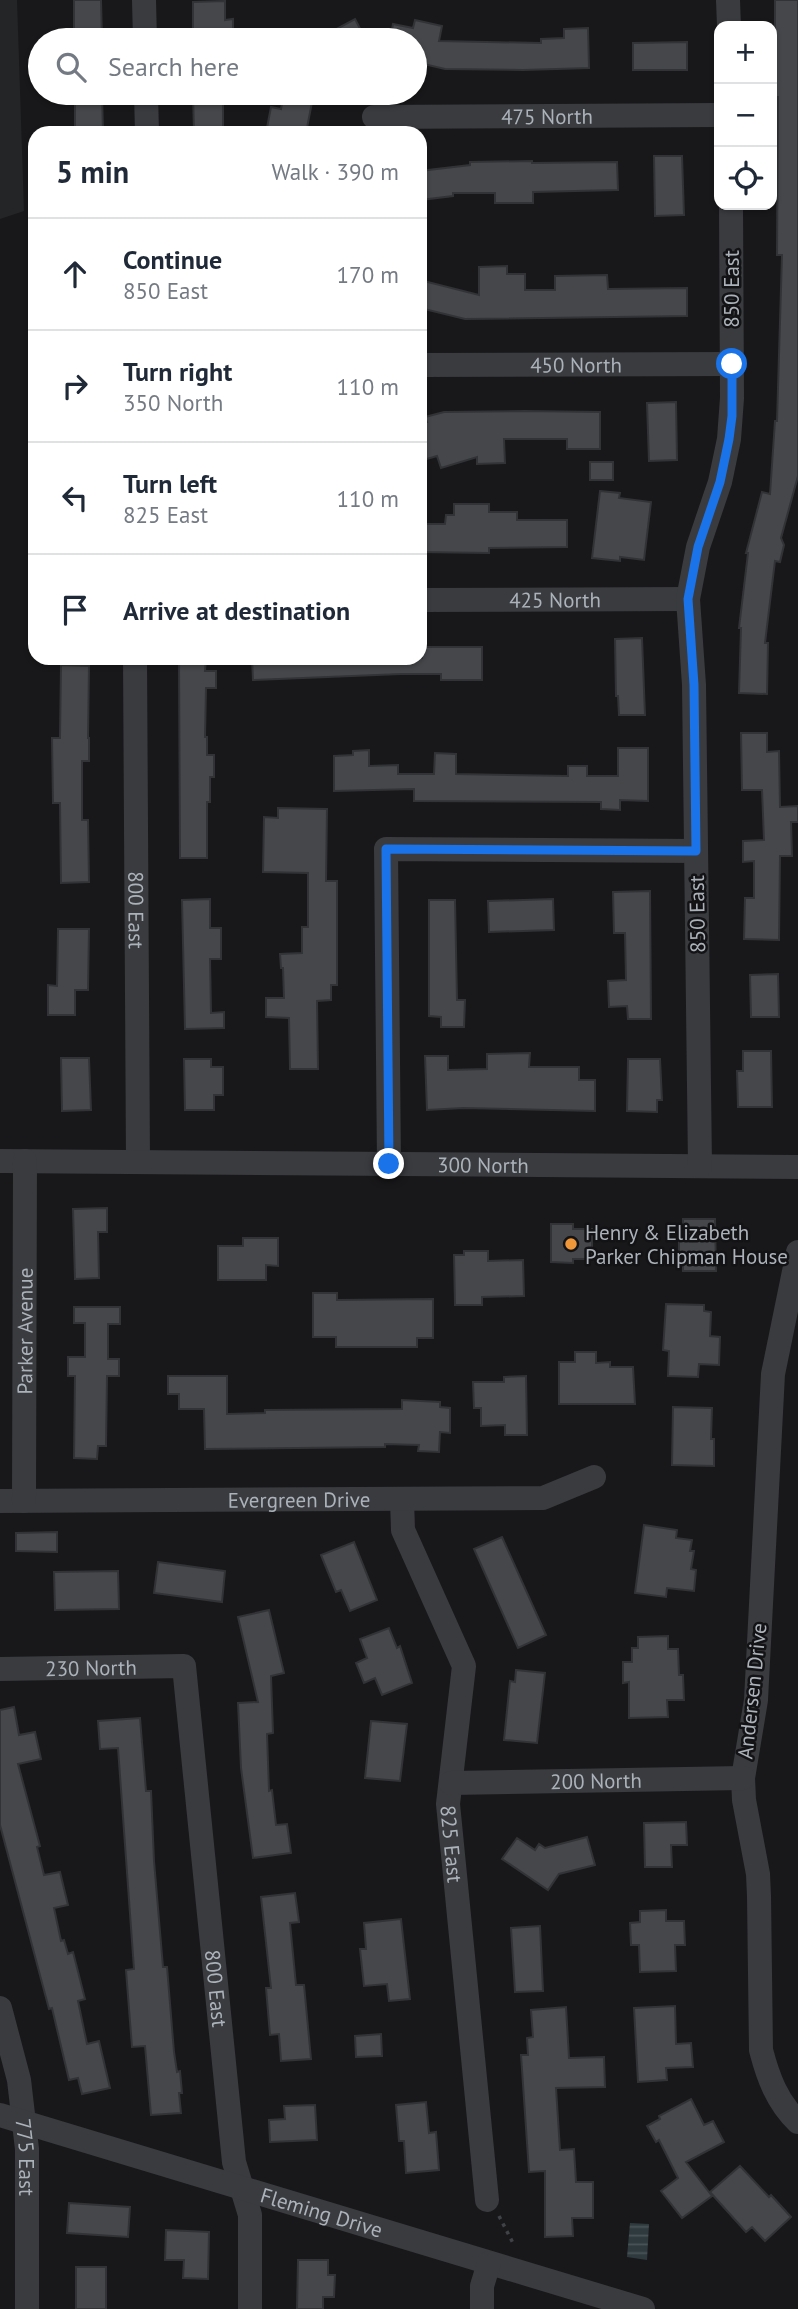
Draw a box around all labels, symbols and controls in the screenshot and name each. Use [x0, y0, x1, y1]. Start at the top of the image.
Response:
map controls [714, 21, 777, 210]
button: + [714, 21, 777, 84]
search box [28, 28, 427, 105]
icon: search [52, 48, 90, 86]
text: Search here [108, 50, 239, 83]
button: − [714, 84, 777, 147]
street label: 475 North [501, 102, 593, 130]
button: locate [714, 147, 777, 210]
text: 5 min [56, 152, 129, 191]
text: Walk · 390 m [272, 157, 399, 186]
text: Continue [123, 243, 222, 276]
street label: 850 East [718, 250, 745, 328]
icon: ahead [56, 255, 94, 293]
text: 170 m [337, 260, 399, 289]
text: 850 East [123, 276, 208, 305]
route start [716, 348, 747, 379]
street label: 450 North [530, 351, 622, 378]
text: Turn right [123, 355, 232, 388]
icon: right [56, 367, 94, 405]
text: 110 m [337, 372, 399, 401]
text: 350 North [123, 388, 223, 417]
text: Turn left [123, 467, 217, 500]
icon: left [56, 479, 94, 517]
text: 110 m [337, 484, 399, 513]
text: 825 East [123, 500, 208, 529]
street label: 425 North [509, 586, 601, 613]
icon: arrive [56, 591, 94, 629]
text: Arrive at destination [123, 594, 350, 627]
street label: 800 East [123, 871, 150, 949]
street label: 850 East [683, 875, 711, 953]
route end [373, 1148, 404, 1179]
street label: 300 North [437, 1151, 529, 1178]
place label: Henry & Elizabeth Parker Chipman House [585, 1219, 788, 1270]
marker: Henry & Elizabeth Parker Chipman House [563, 1236, 579, 1252]
street label: Parker Avenue [11, 1268, 38, 1394]
street label: Evergreen Drive [228, 1485, 370, 1513]
street label: Andersen Drive [731, 1622, 773, 1760]
street label: 230 North [45, 1653, 137, 1682]
street label: 200 North [550, 1766, 642, 1795]
street label: 825 East [435, 1804, 469, 1884]
street label: 800 East [199, 1948, 234, 2028]
street label: 775 East [10, 2117, 41, 2196]
street label: Fleming Drive [258, 2181, 386, 2243]

